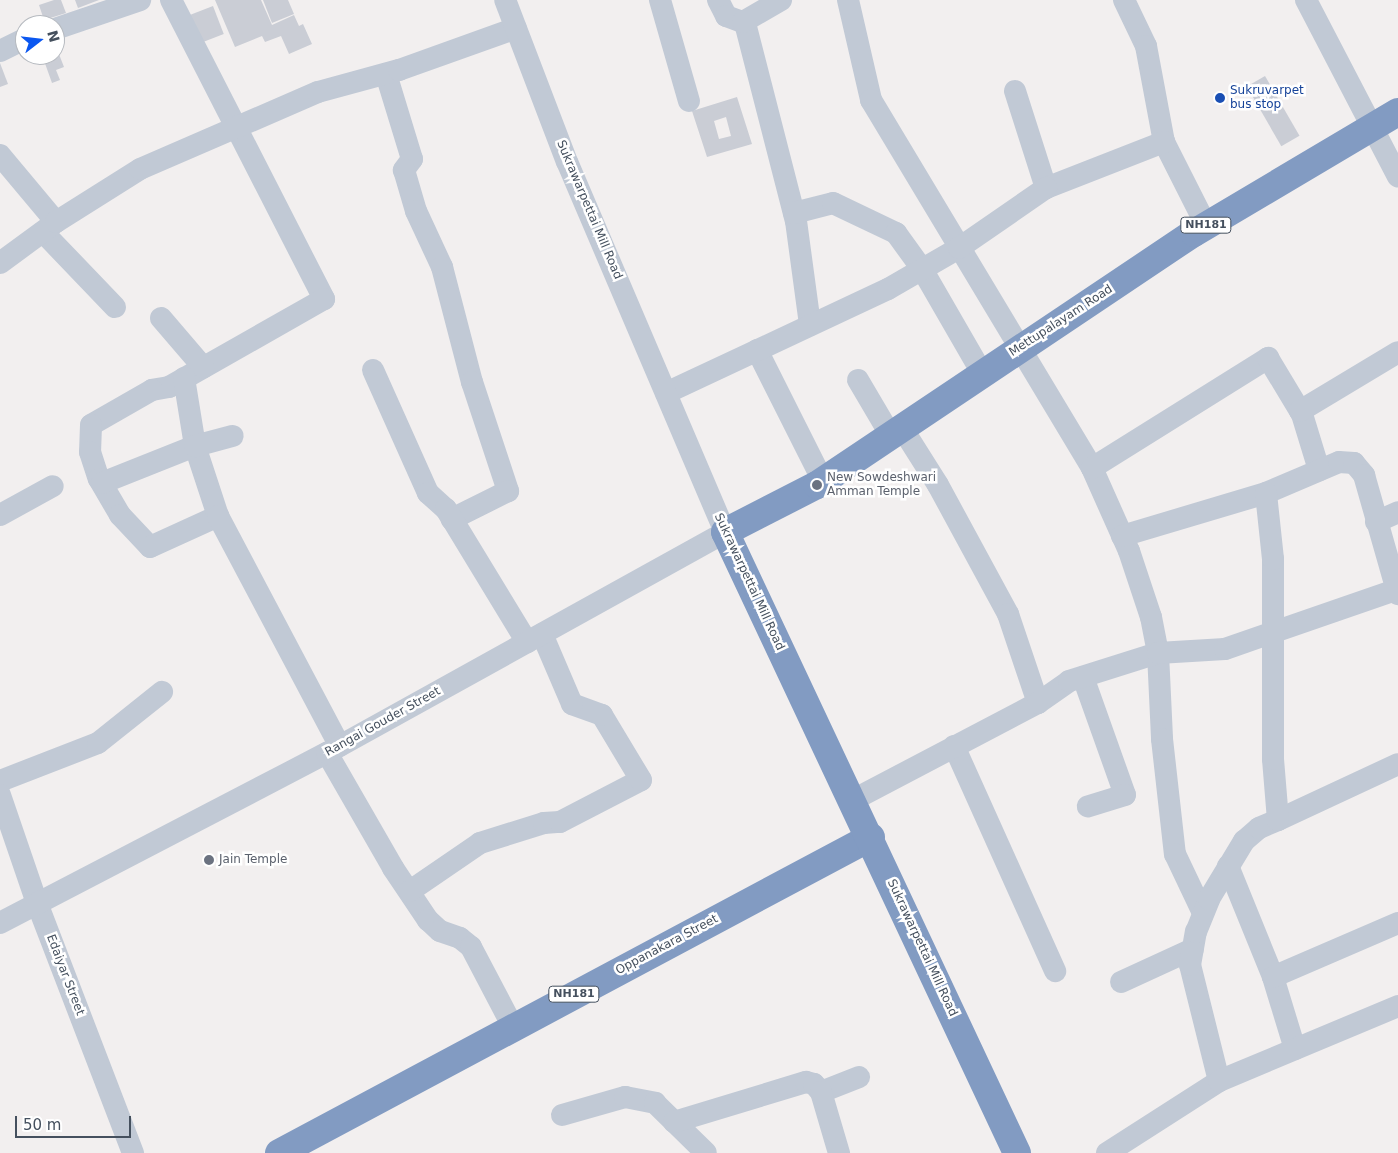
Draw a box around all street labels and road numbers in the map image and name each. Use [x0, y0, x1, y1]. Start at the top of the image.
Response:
street label: Sukrawarpettai Mill Road [553, 138, 625, 282]
road number: NH181 [1180, 216, 1232, 234]
street label: Mettupalayam Road [1007, 282, 1115, 360]
street label: Sukrawarpettai Mill Road [711, 511, 787, 653]
street label: Rangai Gouder Street [323, 684, 443, 760]
street label: Sukrawarpettai Mill Road [884, 877, 960, 1019]
street label: Oppanakara Street [613, 912, 721, 978]
street label: Edaiyar Street [43, 932, 87, 1018]
road number: NH181 [548, 986, 600, 1002]

